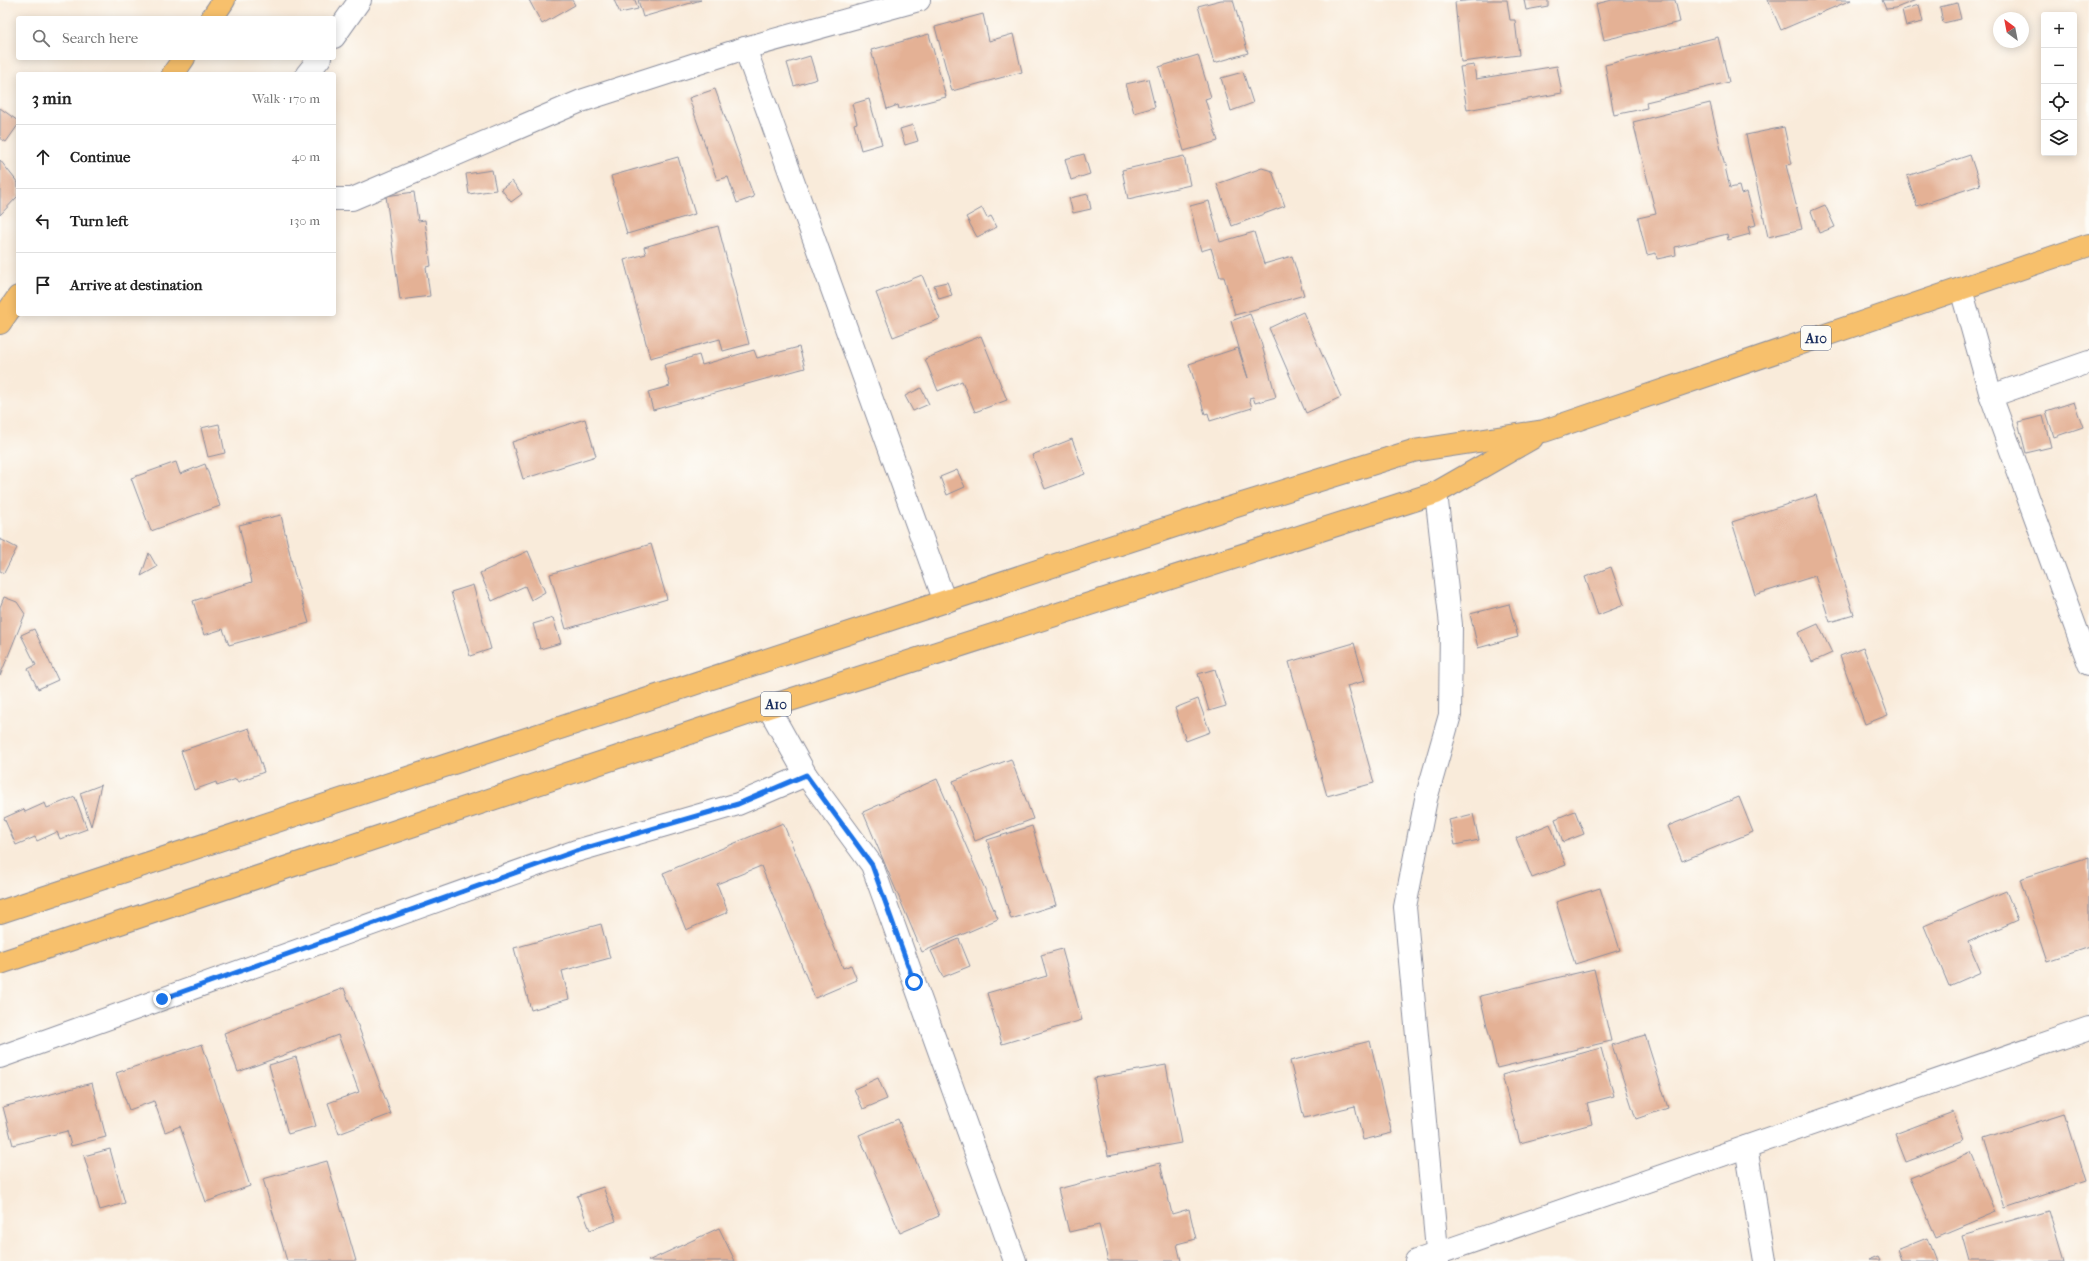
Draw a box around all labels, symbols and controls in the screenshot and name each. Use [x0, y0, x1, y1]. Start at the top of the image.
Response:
north arrow [1993, 12, 2029, 48]
map controls [2041, 12, 2077, 156]
button: + [2041, 12, 2077, 48]
search box [16, 16, 336, 60]
icon: search [30, 27, 52, 49]
text: Search here [62, 29, 138, 47]
button: − [2041, 48, 2077, 84]
button: locate [2041, 84, 2077, 120]
text: 3 min [32, 88, 72, 108]
text: Walk · 170 m [252, 91, 320, 106]
button: layers [2041, 120, 2077, 156]
icon: ahead [32, 146, 54, 168]
text: Continue [70, 148, 130, 166]
text: 40 m [292, 149, 320, 164]
icon: left [32, 210, 54, 232]
text: Turn left [70, 212, 128, 230]
text: 130 m [289, 213, 320, 228]
icon: arrive [32, 274, 54, 296]
text: Arrive at destination [70, 276, 202, 294]
road number: A10 [1801, 326, 1831, 350]
road number: A10 [761, 692, 791, 716]
route start [905, 973, 923, 991]
route end [153, 990, 171, 1008]

